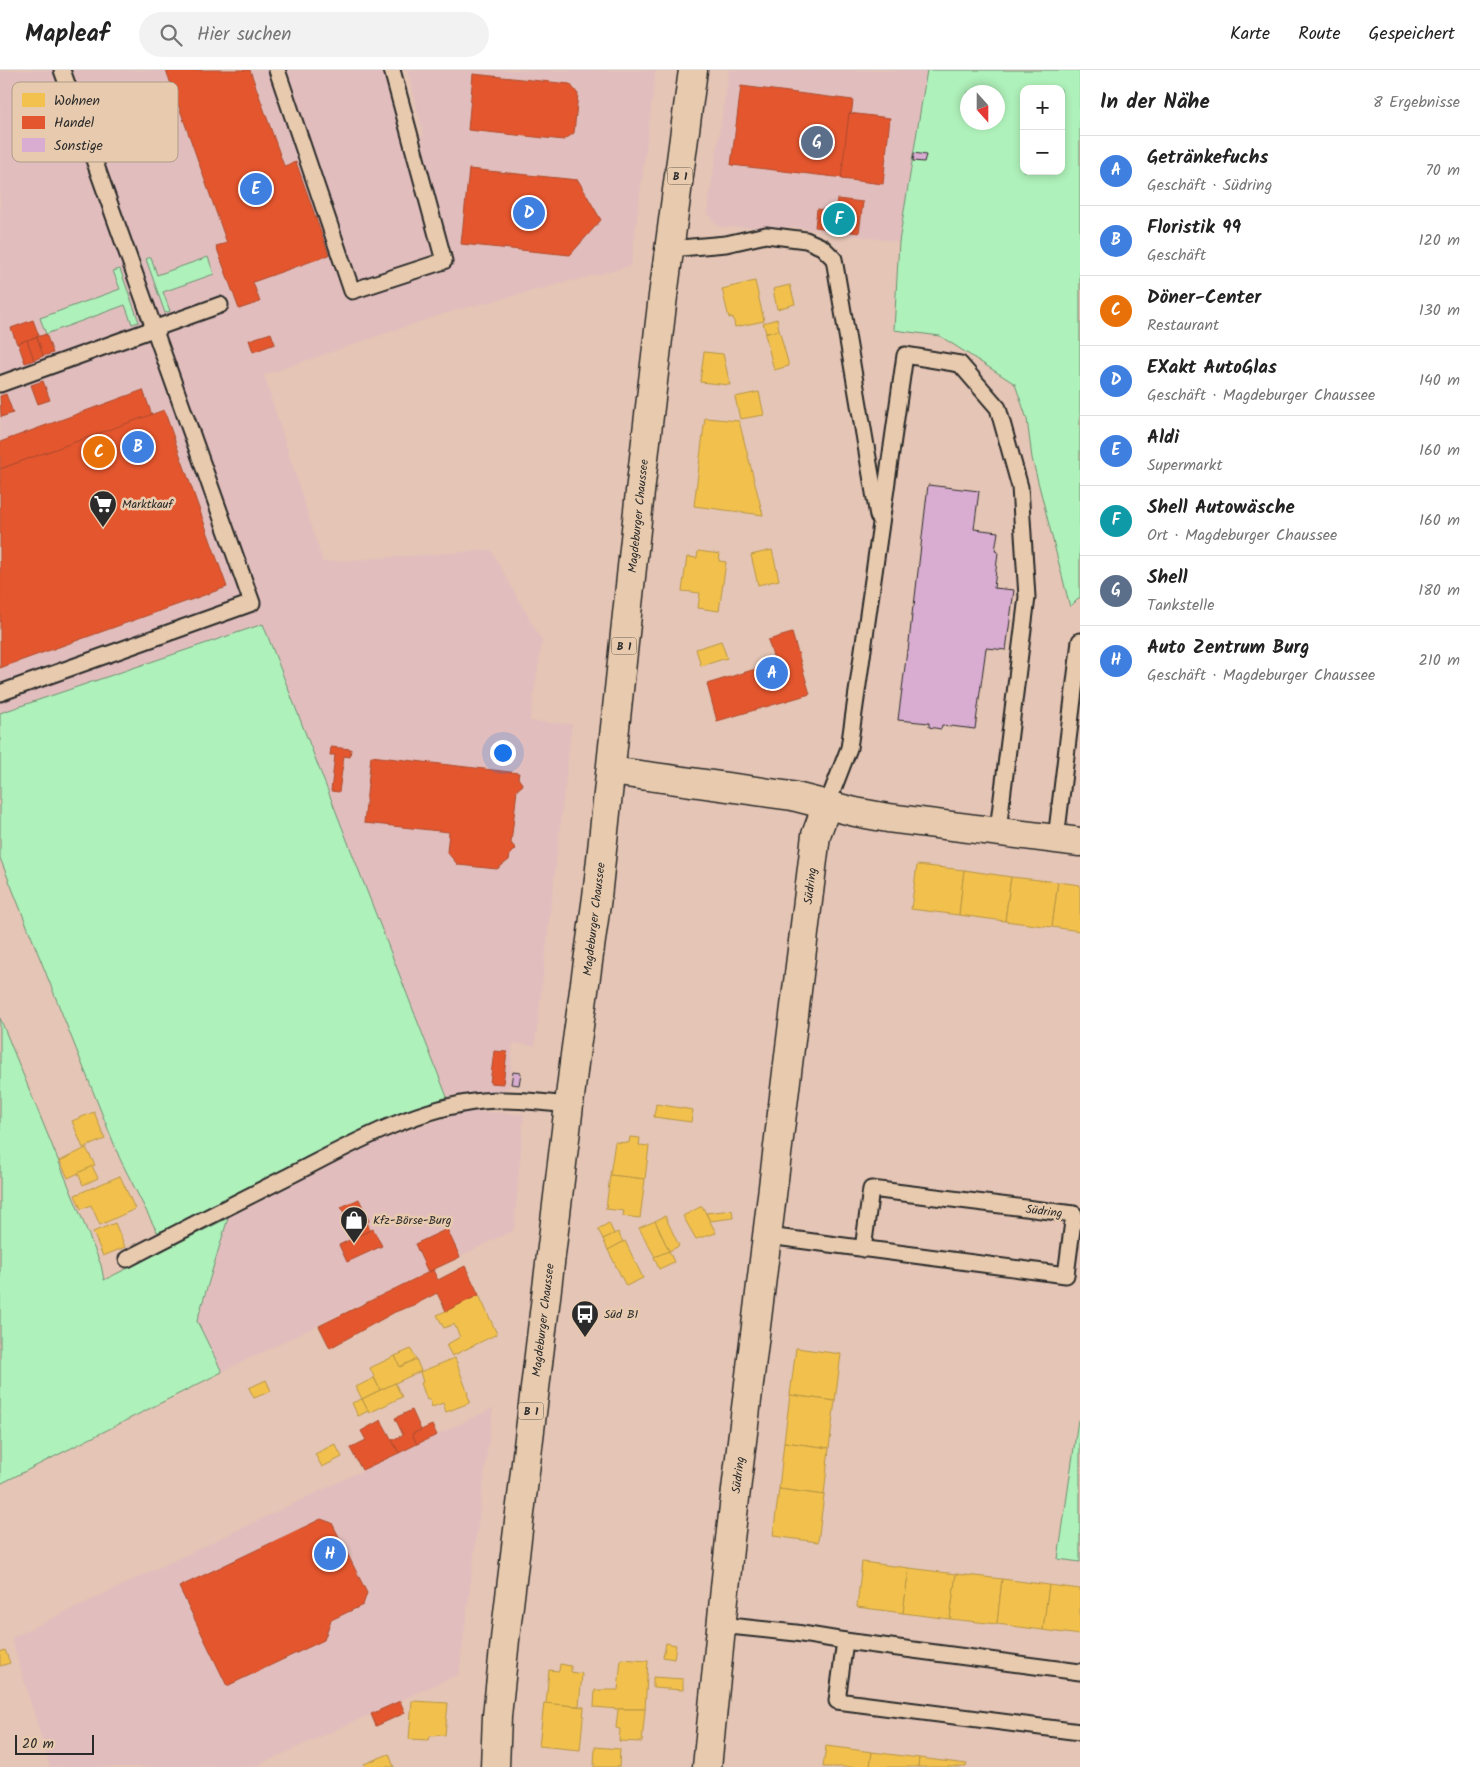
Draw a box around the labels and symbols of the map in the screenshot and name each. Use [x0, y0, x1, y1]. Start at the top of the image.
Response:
legend [12, 82, 178, 162]
north arrow [960, 85, 1005, 130]
text: Wohnen [54, 90, 100, 112]
text: Handel [54, 112, 95, 134]
pin: G [801, 123, 833, 161]
text: Sonstige [54, 135, 104, 157]
road number: B 1 [668, 168, 692, 184]
pin: E [240, 170, 272, 208]
pin: D [513, 194, 545, 232]
pin: F [823, 200, 855, 238]
pin: B [122, 428, 154, 466]
pin: C [83, 433, 115, 471]
street label: Magdeburger Chaussee [623, 458, 654, 574]
supermarket icon: Marktkauf [88, 489, 118, 528]
place label: Marktkauf [122, 495, 174, 514]
road number: B 1 [612, 638, 636, 654]
pin: A [756, 654, 788, 692]
your location [490, 740, 516, 766]
street label: Magdeburger Chaussee [578, 861, 611, 977]
street label: Südring [799, 866, 822, 906]
street label: Südring [1024, 1200, 1064, 1223]
shop icon: Kfz-Börse-Burg [339, 1205, 369, 1244]
place label: Kfz-Börse-Burg [373, 1211, 452, 1230]
street label: Magdeburger Chaussee [527, 1262, 560, 1378]
bus stop icon: Süd B1 [570, 1299, 600, 1338]
place label: Süd B1 [604, 1305, 639, 1324]
road number: B 1 [518, 1402, 544, 1420]
street label: Südring [727, 1455, 750, 1495]
pin: H [314, 1535, 346, 1573]
scale bar [15, 1732, 94, 1755]

